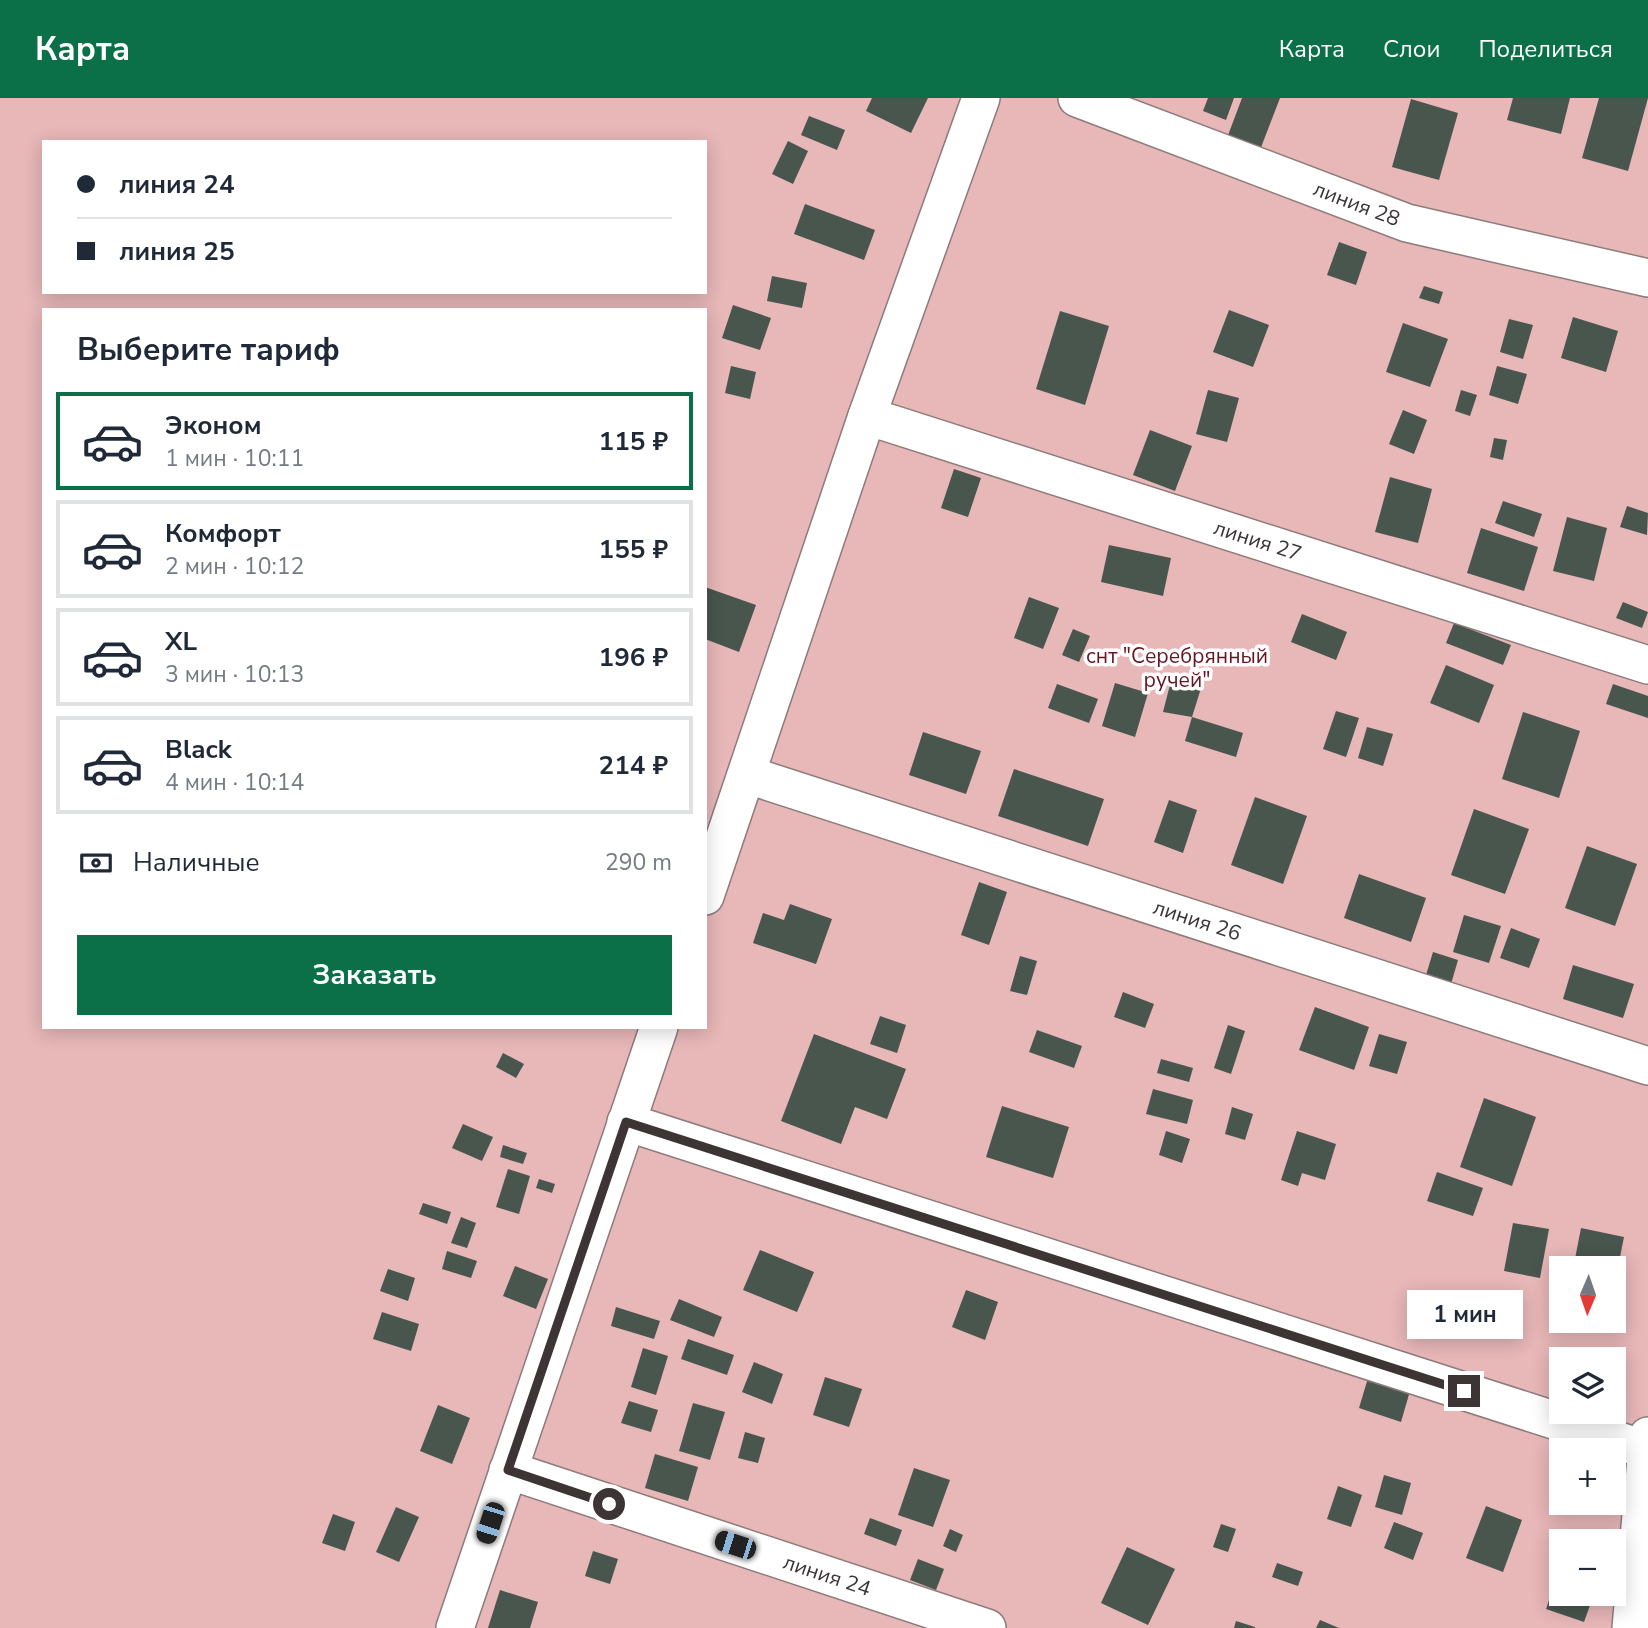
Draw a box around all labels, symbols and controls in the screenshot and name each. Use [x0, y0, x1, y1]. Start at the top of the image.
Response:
text: Карта [35, 27, 130, 72]
text: Карта [1279, 33, 1345, 65]
text: Слои [1383, 33, 1440, 65]
text: Поделиться [1478, 33, 1613, 65]
text: линия 24 [119, 167, 235, 202]
street label: линия 28 [1309, 175, 1404, 233]
text: линия 25 [119, 234, 235, 269]
text: Выберите тариф [77, 328, 340, 371]
text: Эконом [165, 408, 262, 443]
icon: car [81, 410, 144, 473]
text: 115 ₽ [599, 424, 668, 459]
text: 1 мин · 10:11 [165, 443, 304, 474]
street label: линия 27 [1210, 513, 1305, 568]
text: Комфорт [165, 516, 281, 551]
icon: car [81, 518, 144, 581]
text: 155 ₽ [599, 532, 668, 567]
text: 2 мин · 10:12 [165, 551, 304, 582]
text: XL [165, 624, 197, 659]
icon: car [81, 626, 144, 689]
text: 196 ₽ [599, 640, 668, 675]
park label: снт "Серебрянный ручей" [1086, 642, 1268, 694]
text: 3 мин · 10:13 [165, 659, 304, 690]
text: Black [165, 732, 232, 767]
icon: car [81, 734, 144, 797]
text: 214 ₽ [599, 748, 668, 783]
text: 4 мин · 10:14 [165, 767, 304, 798]
icon: cash [77, 844, 115, 882]
text: Наличные [133, 845, 260, 880]
text: 290 m [605, 847, 672, 878]
street label: линия 26 [1150, 893, 1245, 948]
button: Заказать [77, 935, 672, 1015]
north arrow [1549, 1256, 1626, 1334]
map controls [1549, 1256, 1626, 1606]
callout: 1 мин [1406, 1290, 1522, 1338]
text: 1 мин [1433, 1299, 1497, 1330]
button: layers [1549, 1347, 1626, 1424]
route end [1448, 1375, 1480, 1407]
button: + [1549, 1438, 1626, 1515]
route start [593, 1488, 625, 1520]
car [474, 1500, 507, 1546]
car [712, 1529, 759, 1561]
button: − [1549, 1529, 1626, 1606]
street label: линия 24 [780, 1548, 875, 1603]

